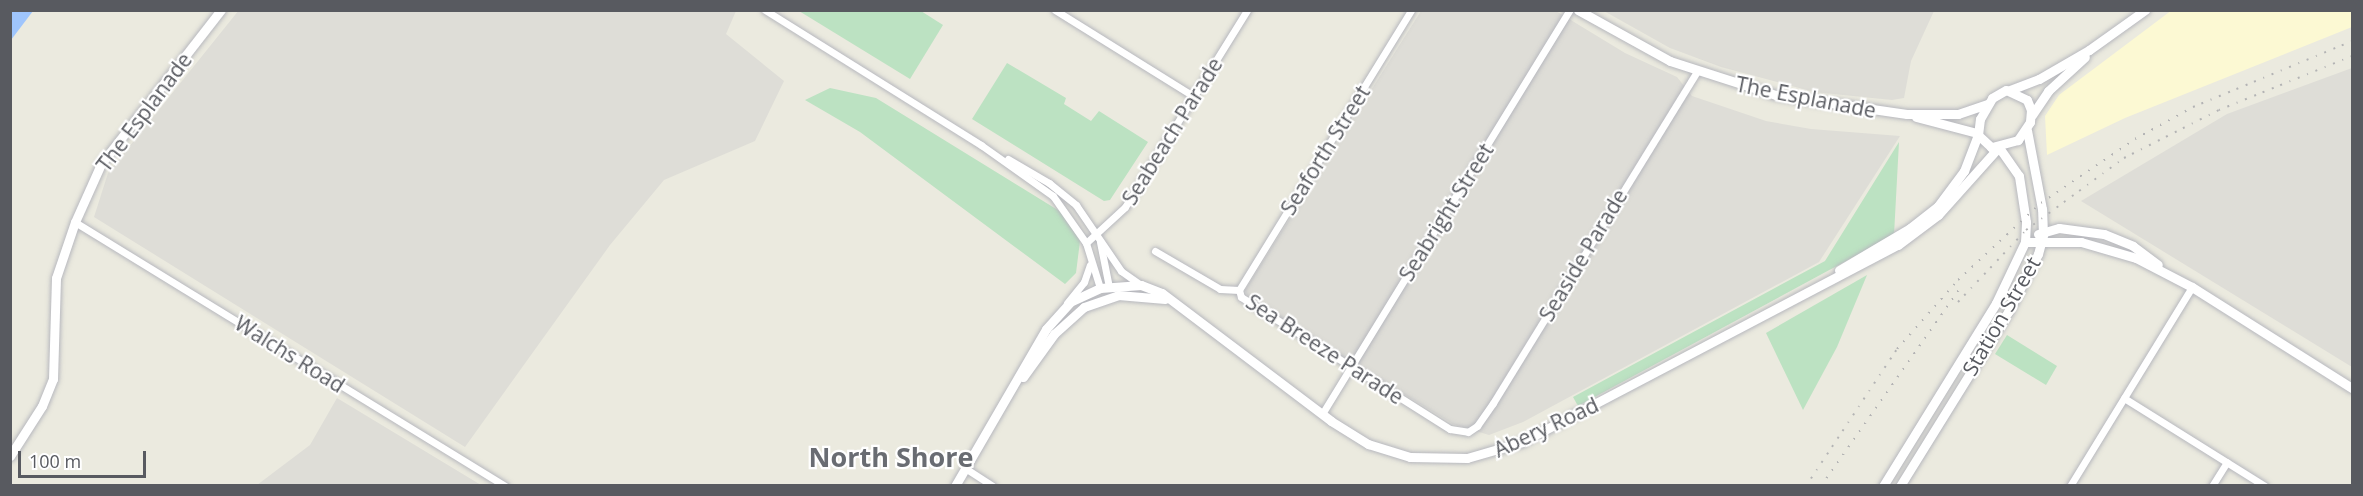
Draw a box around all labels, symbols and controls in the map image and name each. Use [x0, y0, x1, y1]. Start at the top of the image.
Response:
street label: The Esplanade [91, 48, 197, 176]
street label: Seabeach Parade [1117, 53, 1227, 209]
street label: The Esplanade [1734, 71, 1878, 123]
street label: Seaforth Street [1275, 81, 1375, 219]
street label: Seabright Street [1394, 139, 1498, 285]
street label: Seaside Parade [1534, 184, 1632, 326]
street label: Station Street [1957, 252, 2045, 380]
street label: Sea Breeze Parade [1242, 289, 1408, 409]
street label: Walchs Road [230, 310, 350, 398]
street label: Abery Road [1490, 392, 1602, 462]
scale bar [21, 439, 148, 477]
district label: North Shore [809, 441, 973, 473]
text: 100 m [29, 449, 81, 473]

